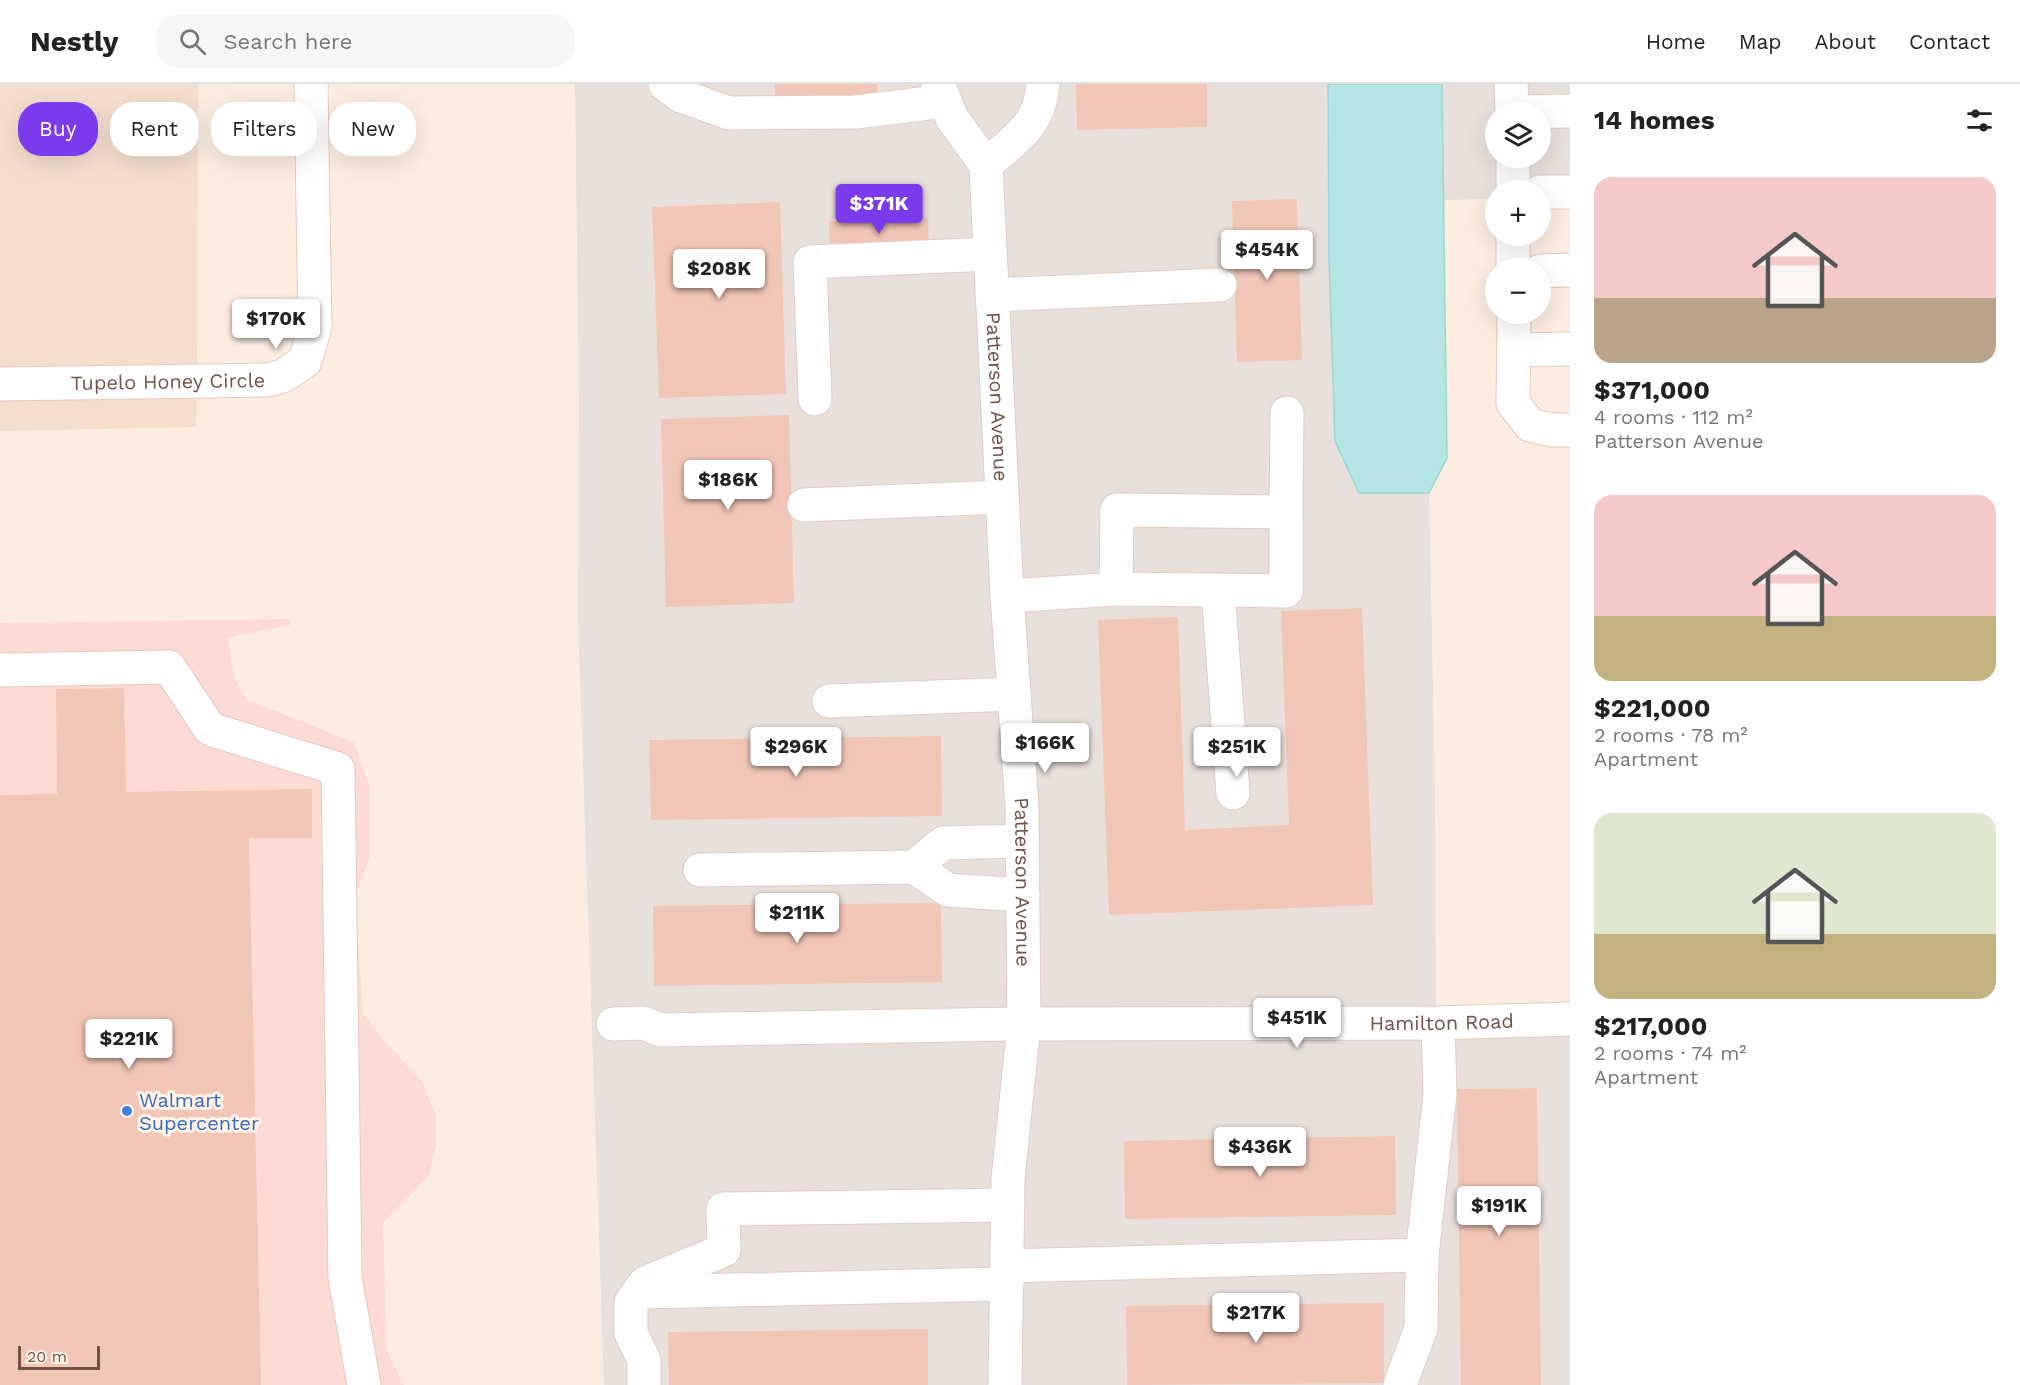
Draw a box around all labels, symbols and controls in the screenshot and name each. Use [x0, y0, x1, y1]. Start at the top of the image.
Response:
search box [155, 14, 575, 68]
text: Nestly [30, 25, 119, 58]
icon: search [176, 25, 209, 58]
text: Search here [224, 29, 352, 54]
text: Home [1646, 29, 1706, 54]
text: Map [1739, 29, 1782, 54]
text: About [1815, 29, 1876, 54]
text: Contact [1909, 29, 1990, 54]
chip: Buy [18, 102, 98, 156]
chip: Rent [110, 102, 199, 156]
chip: Filters [211, 102, 317, 156]
chip: New [329, 102, 416, 156]
map controls [1485, 102, 1551, 324]
button: layers [1485, 102, 1551, 168]
icon: filters [1963, 104, 1996, 137]
text: 14 homes [1594, 105, 1715, 135]
button: + [1485, 180, 1551, 246]
pin: $371K [837, 184, 921, 235]
text: $371K [850, 191, 908, 215]
icon: home [1741, 216, 1849, 324]
pin: $454K [1225, 230, 1309, 281]
text: $454K [1235, 237, 1299, 261]
pin: $208K [677, 249, 761, 300]
text: $208K [687, 256, 751, 280]
button: − [1485, 258, 1551, 324]
pin: $170K [234, 299, 318, 350]
text: $170K [246, 306, 306, 330]
street label: Patterson Avenue [981, 311, 1013, 482]
street label: Tupelo Honey Circle [71, 368, 265, 395]
text: $371,000 [1594, 375, 1710, 405]
text: 4 rooms · 112 m² [1594, 405, 1753, 429]
text: Patterson Avenue [1594, 429, 1764, 453]
pin: $186K [686, 460, 770, 511]
text: $186K [698, 467, 758, 491]
icon: home [1741, 534, 1849, 642]
text: $221,000 [1594, 693, 1710, 723]
pin: $166K [1003, 723, 1087, 774]
text: 2 rooms · 78 m² [1594, 723, 1748, 747]
pin: $296K [754, 727, 838, 778]
pin: $251K [1195, 727, 1279, 778]
text: $166K [1015, 730, 1075, 754]
text: $296K [764, 734, 828, 758]
text: $251K [1208, 734, 1266, 758]
text: Apartment [1594, 747, 1698, 771]
street label: Patterson Avenue [1009, 796, 1035, 967]
icon: home [1741, 852, 1849, 960]
pin: $211K [755, 893, 839, 944]
text: $211K [769, 900, 825, 924]
pin: $451K [1255, 998, 1339, 1049]
text: $451K [1267, 1005, 1327, 1029]
street label: Hamilton Road [1369, 1009, 1514, 1035]
text: $217,000 [1594, 1011, 1708, 1041]
pin: $221K [87, 1019, 171, 1070]
text: $221K [99, 1026, 159, 1050]
text: 2 rooms · 74 m² [1594, 1041, 1747, 1065]
text: Apartment [1594, 1065, 1698, 1089]
place label: Walmart Supercenter [139, 1088, 259, 1135]
marker: Walmart Supercenter [120, 1104, 134, 1118]
pin: $436K [1218, 1127, 1302, 1178]
text: $436K [1228, 1134, 1292, 1158]
pin: $191K [1457, 1186, 1541, 1237]
text: $191K [1471, 1193, 1527, 1217]
pin: $217K [1214, 1293, 1298, 1344]
text: $217K [1226, 1300, 1286, 1324]
scale bar [18, 1343, 100, 1370]
text: 20 m [27, 1347, 67, 1366]

